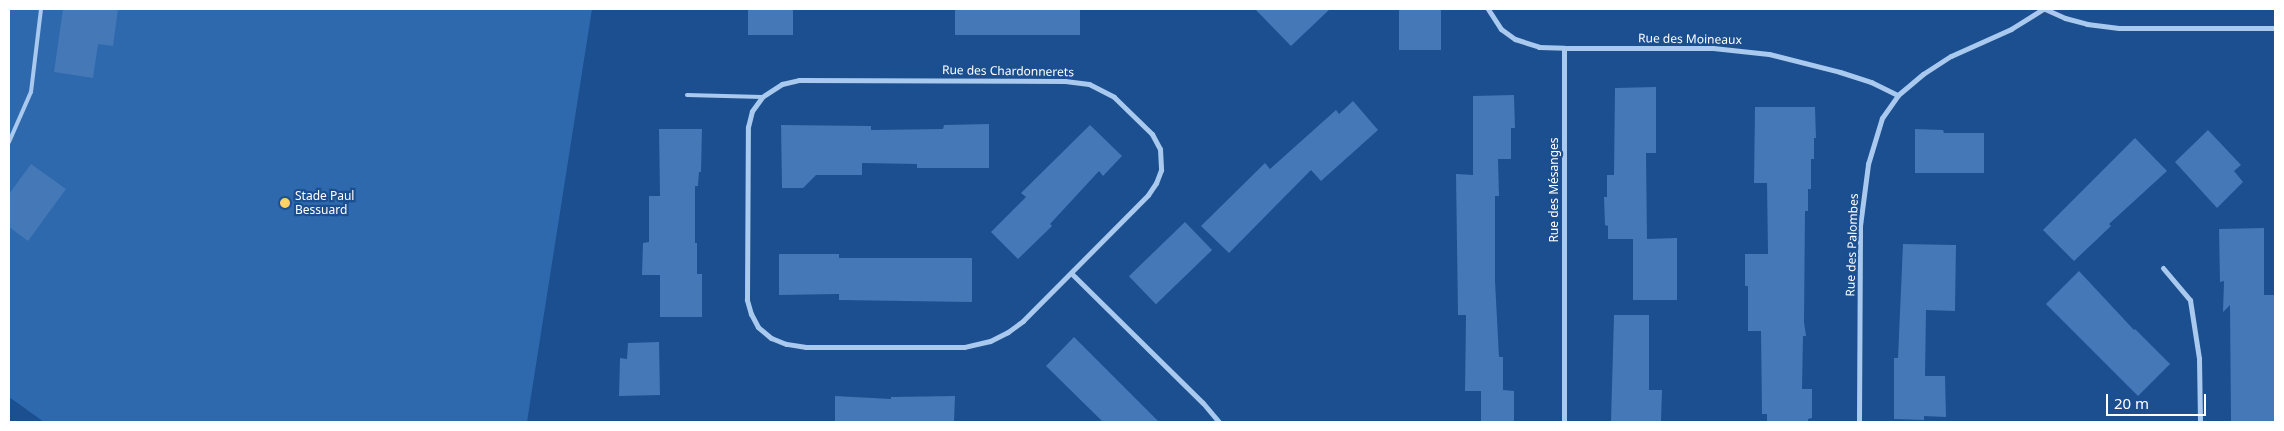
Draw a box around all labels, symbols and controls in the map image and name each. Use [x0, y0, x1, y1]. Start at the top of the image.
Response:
street label: Rue des Moineaux [1638, 31, 1742, 47]
street label: Rue des Chardonnerets [942, 63, 1074, 79]
street label: Rue des Mésanges [1547, 137, 1561, 243]
place label: Stade Paul Bessuard [295, 189, 354, 217]
street label: Rue des Palombes [1843, 193, 1861, 297]
marker: Stade Paul Bessuard [279, 197, 291, 209]
scale bar [2109, 384, 2209, 416]
text: 20 m [2114, 393, 2149, 413]

